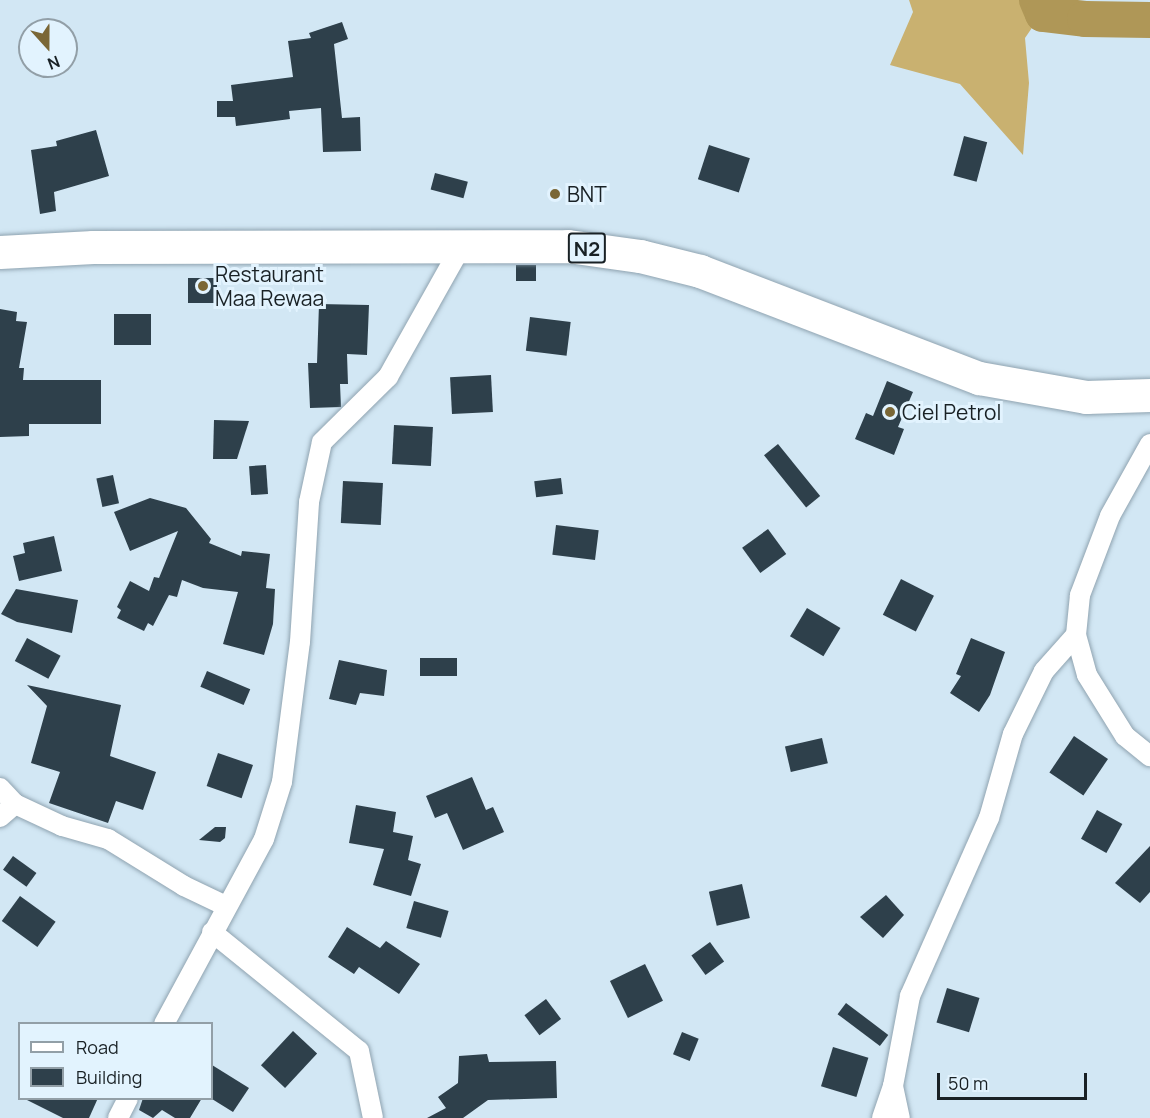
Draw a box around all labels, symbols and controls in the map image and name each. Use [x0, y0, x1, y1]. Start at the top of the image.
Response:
north arrow [18, 18, 78, 78]
text: N [44, 51, 63, 75]
place label: BNT [567, 181, 607, 207]
marker: BNT [548, 187, 562, 201]
road number: N2 [568, 231, 606, 265]
place label: Restaurant Maa Rewaa [215, 261, 324, 311]
marker: Restaurant Maa Rewaa [196, 279, 210, 293]
place label: Ciel Petrol [902, 399, 1001, 425]
marker: Ciel Petrol [883, 405, 897, 419]
legend [18, 1022, 213, 1100]
text: Road [76, 1035, 119, 1059]
scale bar [940, 1061, 1090, 1099]
text: Building [76, 1065, 142, 1089]
text: 50 m [948, 1071, 988, 1095]

